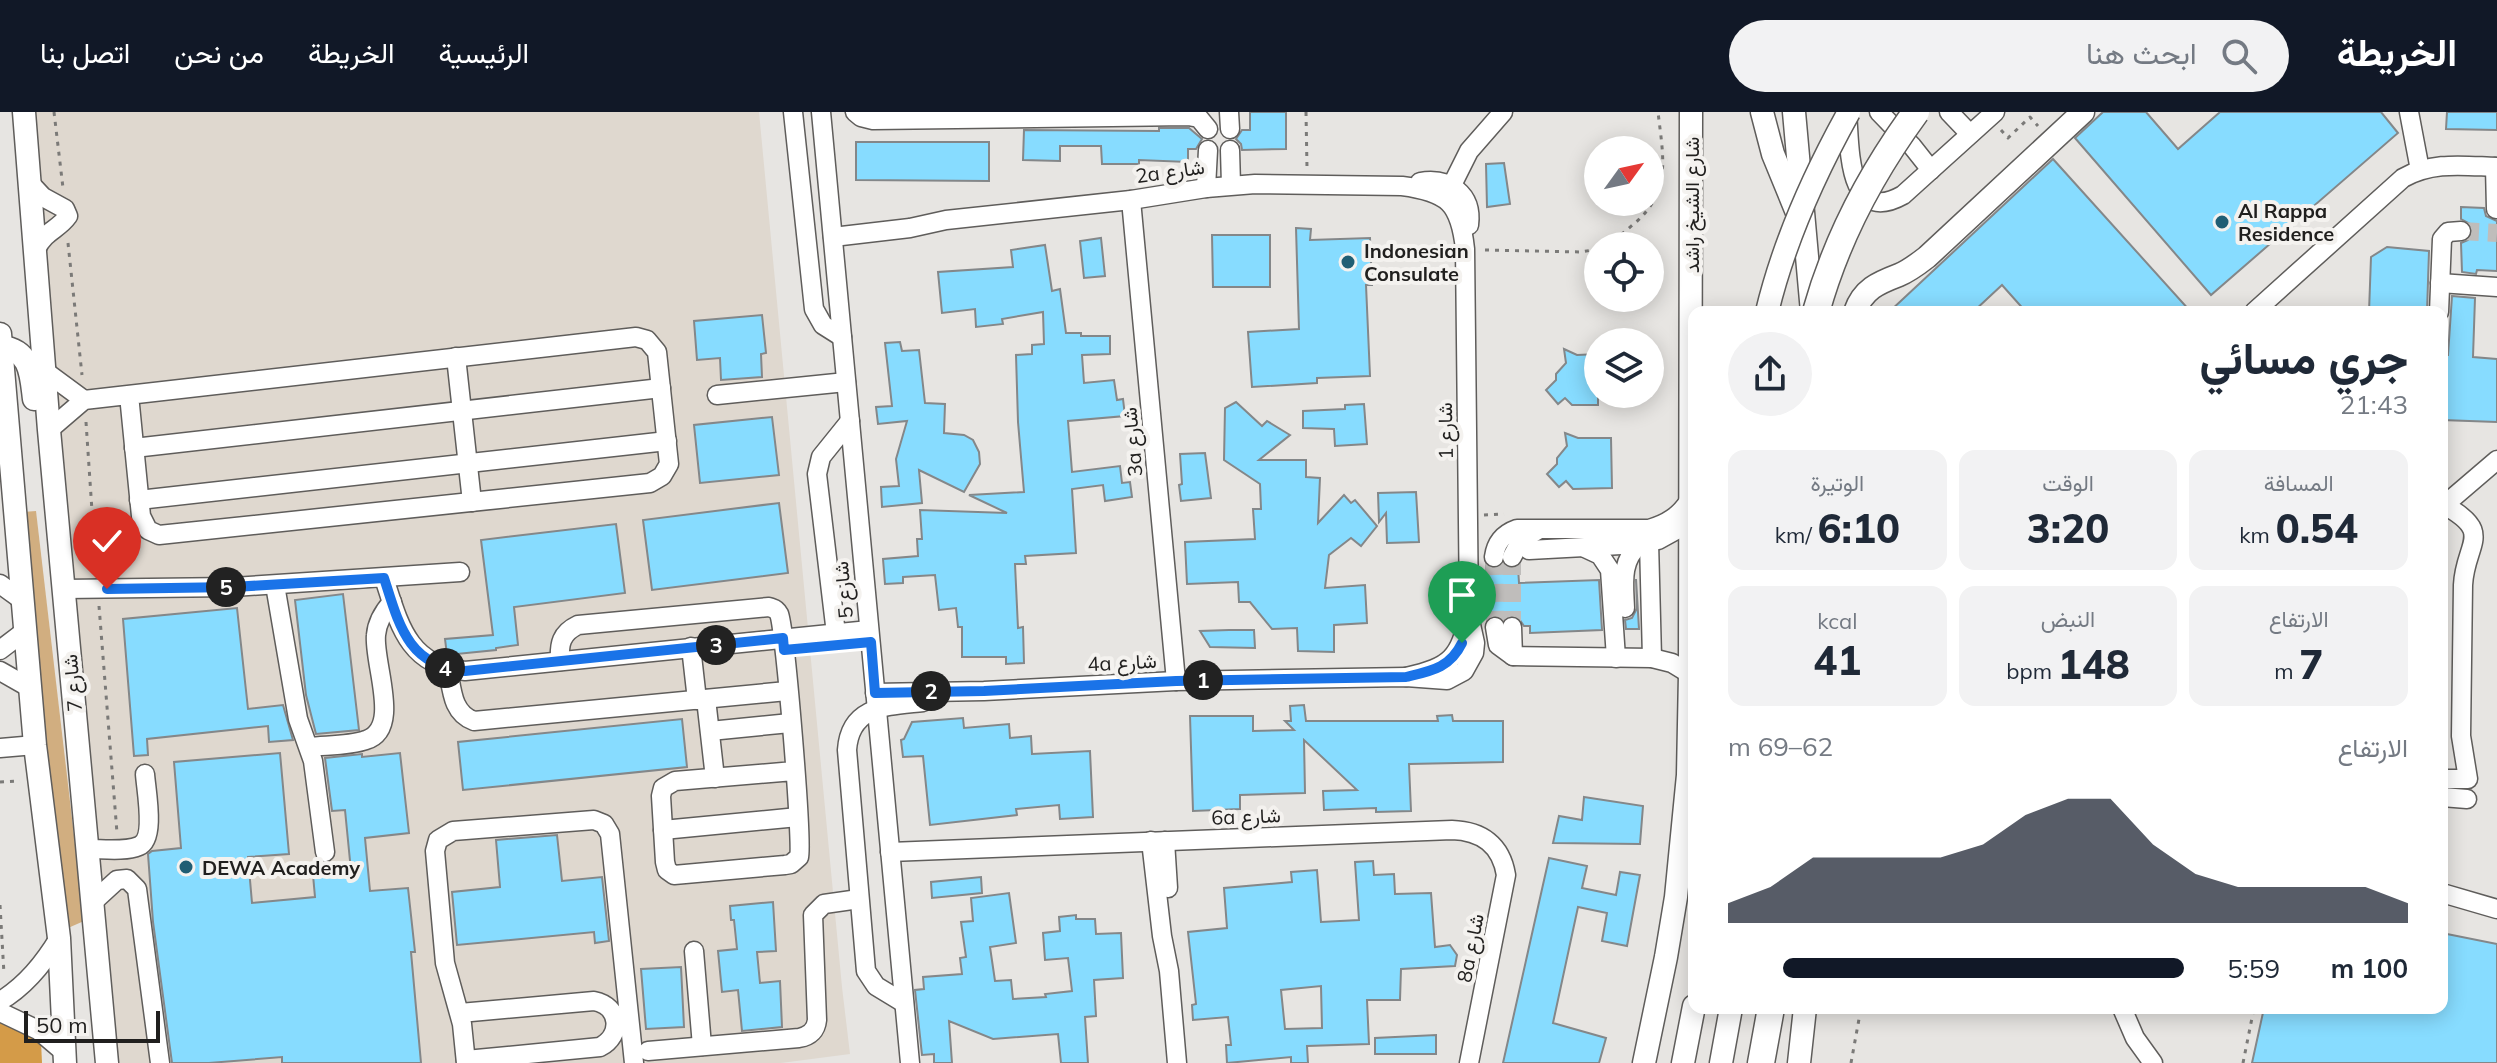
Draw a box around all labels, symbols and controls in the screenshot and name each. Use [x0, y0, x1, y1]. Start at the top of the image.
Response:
search box [1729, 20, 2289, 92]
text: الخريطة [2337, 28, 2457, 76]
text: ابحث هنا [2086, 34, 2197, 72]
icon: search [2217, 34, 2261, 78]
text: اتصل بنا [40, 35, 130, 70]
text: من نحن [174, 35, 264, 70]
text: الخريطة [308, 35, 395, 70]
text: الرئيسية [439, 35, 529, 70]
north arrow [1584, 136, 1664, 216]
map controls [1584, 136, 1664, 408]
street label: شارع الشيخ راشد [1679, 137, 1706, 273]
street label: 2a شارع [1134, 154, 1206, 190]
place label: Al Rappa Residence [2238, 198, 2334, 246]
marker: Al Rappa Residence [2213, 213, 2231, 231]
button: locate [1584, 232, 1664, 312]
place label: Indonesian Consulate [1364, 238, 1469, 286]
marker: Indonesian Consulate [1339, 253, 1357, 271]
button: layers [1584, 328, 1664, 408]
text: جري مسائي [2200, 330, 2408, 385]
button: share [1728, 332, 1812, 416]
text: 21:43 [2340, 388, 2408, 421]
street label: شارع 1 [1432, 402, 1460, 460]
street label: 3a شارع [1117, 406, 1149, 478]
text: الوتيرة [1810, 469, 1864, 497]
text: الوقت [2042, 469, 2094, 497]
text: المسافة [2264, 469, 2334, 497]
text: 6:10 [1817, 503, 1900, 553]
text: 3:20 [2027, 503, 2109, 553]
text: 0.54 [2276, 503, 2358, 553]
pin [73, 507, 141, 589]
icon: check [85, 519, 129, 563]
text: /km [1775, 521, 1817, 549]
text: km [2239, 521, 2276, 549]
street label: شارع 5 [828, 560, 860, 620]
pin [1428, 561, 1496, 643]
pin: 5 [206, 567, 246, 607]
text: 5 [219, 573, 233, 601]
icon: arrive [1440, 573, 1484, 617]
text: النبض [2041, 605, 2095, 633]
text: الارتفاع [2269, 605, 2329, 633]
text: kcal [1817, 607, 1857, 635]
pin: 3 [696, 625, 736, 665]
text: 3 [709, 631, 723, 659]
text: 41 [1813, 635, 1861, 685]
text: 148 [2058, 639, 2130, 689]
text: 7 [2299, 639, 2323, 689]
pin: 4 [425, 648, 465, 688]
street label: 4a شارع [1087, 648, 1157, 678]
street label: شارع 7 [57, 653, 89, 713]
text: 4 [438, 654, 452, 682]
text: bpm [2006, 657, 2058, 685]
text: m [2274, 657, 2299, 685]
pin: 1 [1183, 660, 1223, 700]
text: 1 [1196, 666, 1210, 694]
pin: 2 [911, 671, 951, 711]
text: 2 [924, 677, 938, 705]
text: 62–69 m [1728, 730, 1833, 763]
text: الارتفاع [2337, 731, 2408, 764]
street label: 6a شارع [1211, 802, 1281, 832]
place label: DEWA Academy [202, 855, 360, 880]
marker: DEWA Academy [177, 858, 195, 876]
street label: 8a شارع [1451, 912, 1491, 985]
text: 5:59 [2227, 952, 2280, 985]
text: 100 m [2331, 952, 2408, 985]
scale bar [24, 1007, 160, 1043]
text: 50 m [36, 1011, 87, 1039]

